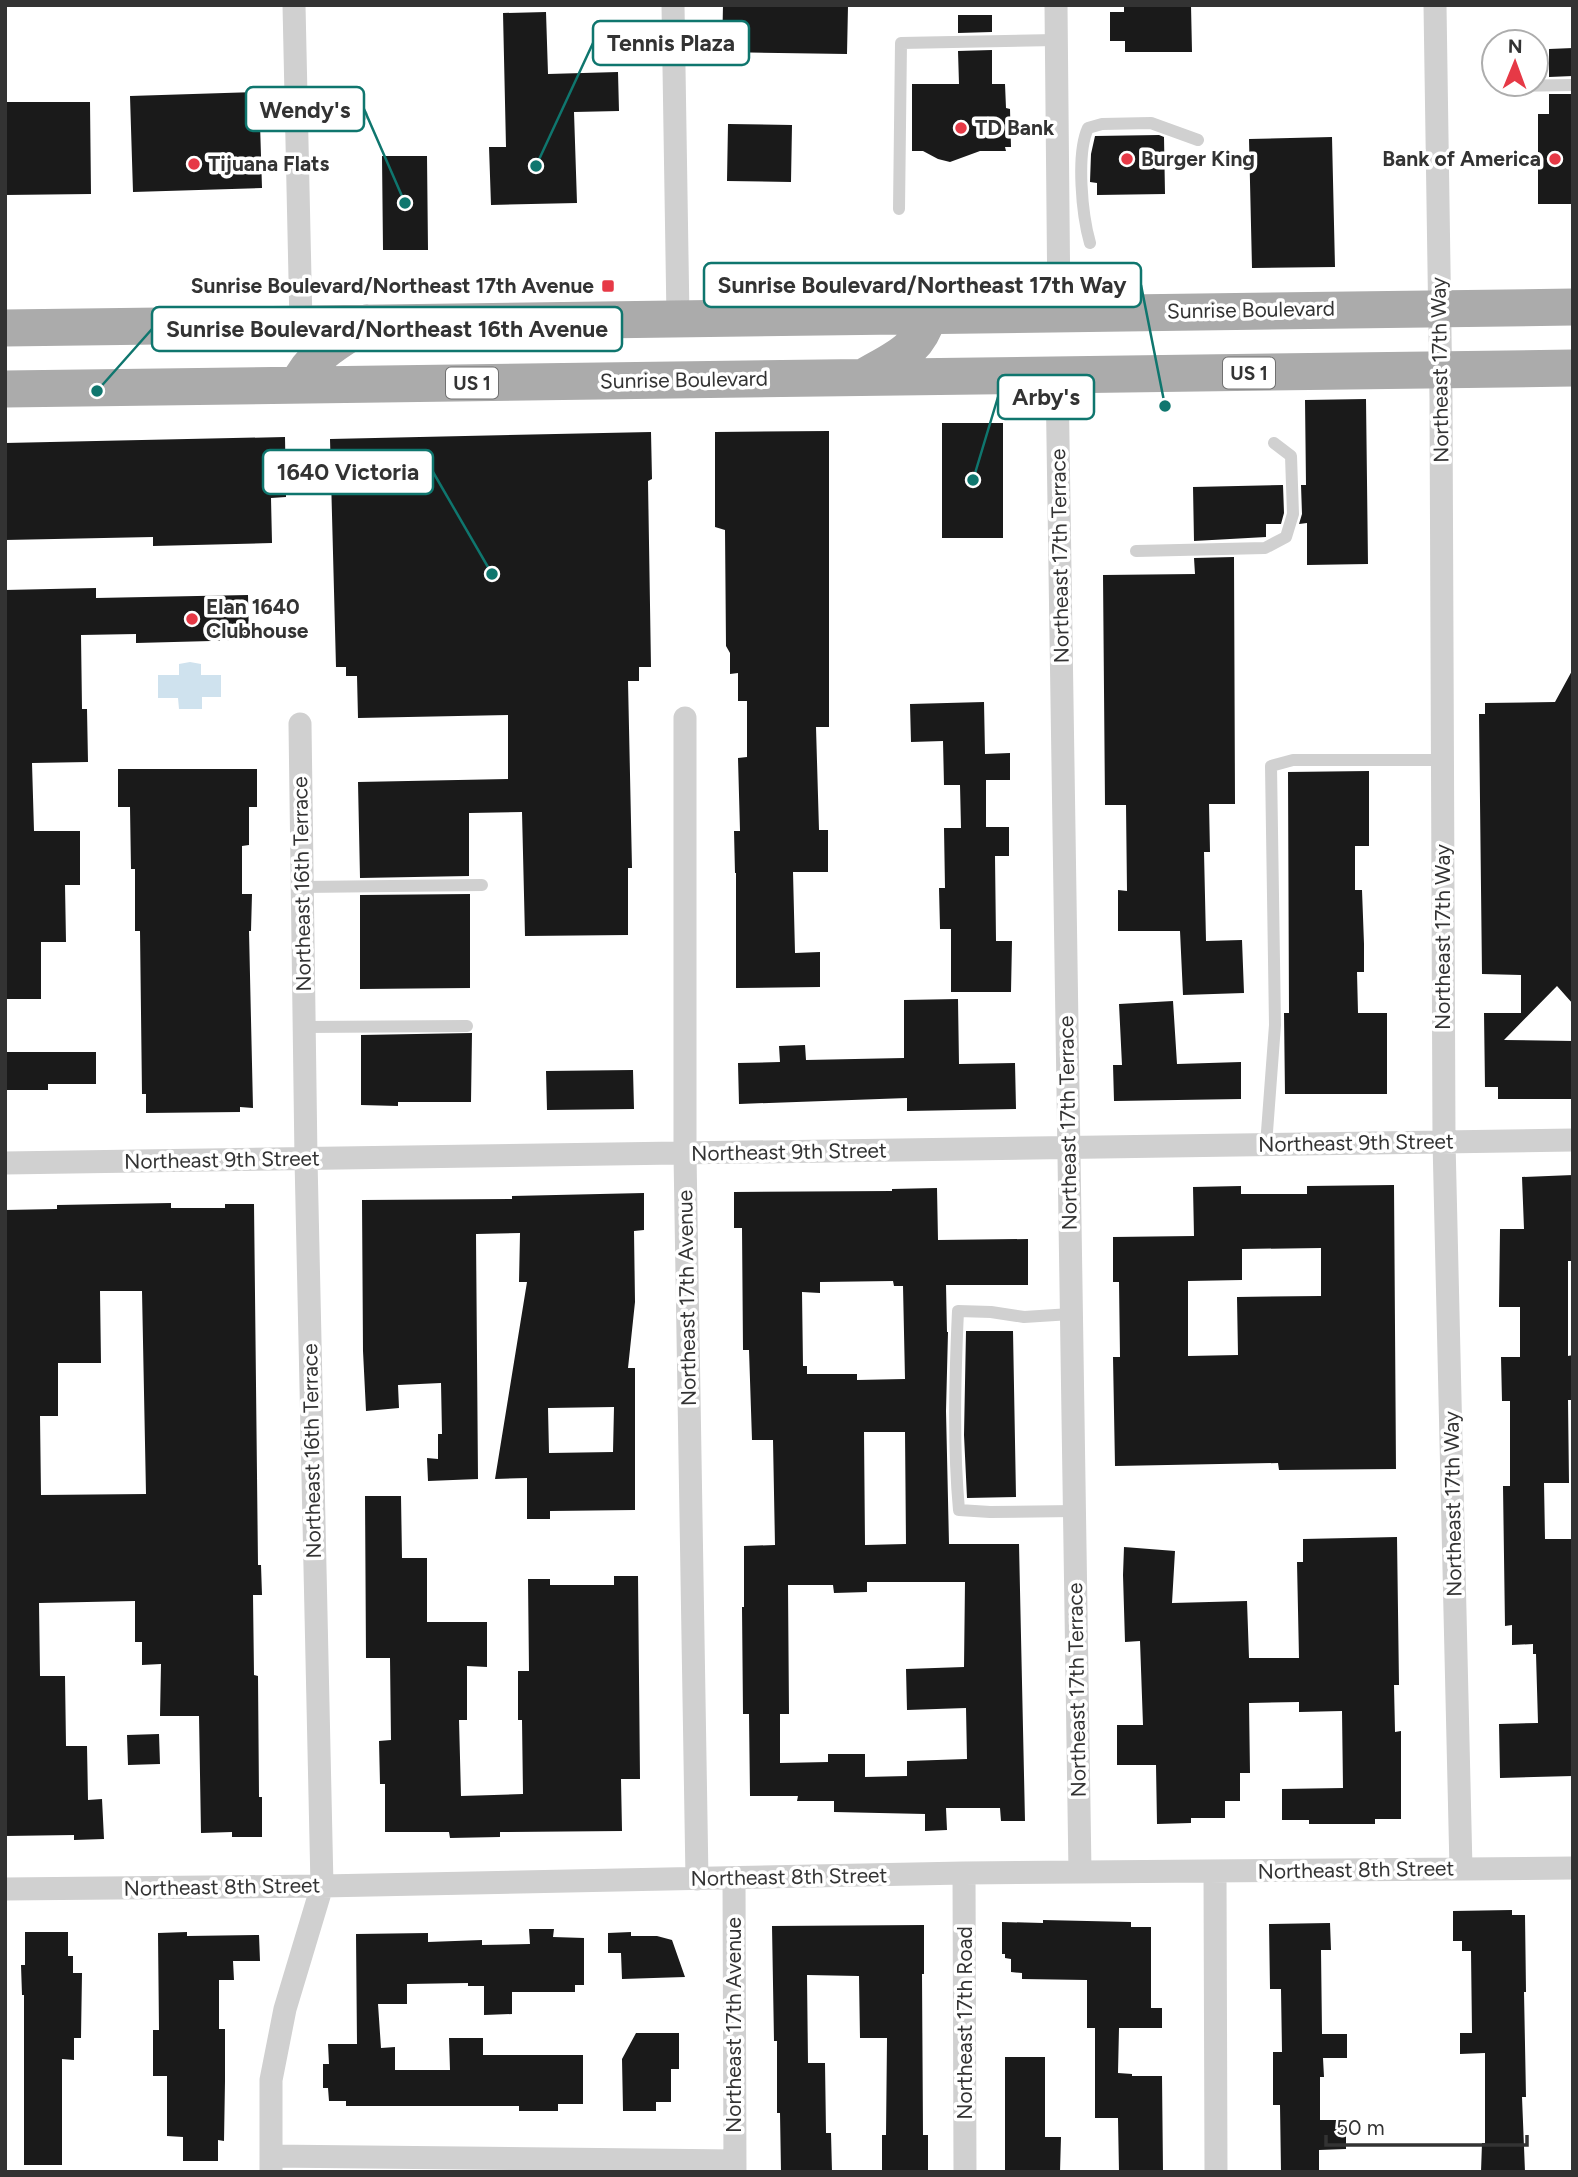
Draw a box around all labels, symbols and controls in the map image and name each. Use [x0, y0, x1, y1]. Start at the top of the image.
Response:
callout: Tennis Plaza [593, 21, 749, 65]
north arrow [1480, 28, 1550, 98]
text: Tennis Plaza [607, 29, 735, 57]
text: N [1508, 35, 1523, 58]
callout: Wendy's [246, 87, 364, 131]
text: Wendy's [260, 96, 351, 124]
place label: TD Bank [975, 115, 1055, 140]
marker: TD Bank [953, 120, 969, 136]
place label: Burger King [1141, 146, 1255, 171]
place label: Bank of America [1382, 146, 1541, 171]
place label: Tijuana Flats [208, 151, 330, 176]
marker: Burger King [1119, 151, 1135, 167]
marker: Bank of America [1547, 151, 1563, 167]
marker: Tijuana Flats [186, 156, 202, 172]
callout: Sunrise Boulevard/Northeast 17th Way [704, 263, 1141, 307]
text: Sunrise Boulevard/Northeast 17th Way [717, 271, 1127, 299]
place label: Sunrise Boulevard/Northeast 17th Avenue [191, 273, 594, 298]
street label: Northeast 17th Way [1425, 277, 1454, 463]
marker: Sunrise Boulevard/Northeast 17th Avenue [600, 278, 616, 294]
street label: Sunrise Boulevard [1167, 296, 1335, 323]
callout: Sunrise Boulevard/Northeast 16th Avenue [152, 307, 622, 351]
text: Sunrise Boulevard/Northeast 16th Avenue [166, 315, 608, 343]
road number: US 1 [1223, 358, 1275, 388]
street label: Sunrise Boulevard [600, 366, 768, 393]
road number: US 1 [446, 368, 498, 398]
callout: Arby's [998, 375, 1094, 419]
text: Arby's [1012, 383, 1080, 411]
street label: Northeast 17th Terrace [1045, 449, 1074, 663]
callout: 1640 Victoria [263, 450, 433, 494]
text: 1640 Victoria [277, 458, 419, 486]
place label: Elan 1640 Clubhouse [206, 594, 309, 643]
marker: Elan 1640 Clubhouse [184, 611, 200, 627]
street label: Northeast 16th Terrace [287, 776, 316, 992]
street label: Northeast 17th Way [1430, 844, 1455, 1030]
street label: Northeast 17th Terrace [1053, 1016, 1082, 1230]
street label: Northeast 9th Street [1258, 1128, 1454, 1157]
street label: Northeast 9th Street [691, 1137, 887, 1166]
street label: Northeast 9th Street [124, 1145, 320, 1174]
street label: Northeast 17th Avenue [672, 1190, 701, 1406]
street label: Northeast 16th Terrace [297, 1343, 326, 1559]
street label: Northeast 17th Way [1438, 1411, 1467, 1597]
street label: Northeast 17th Terrace [1062, 1583, 1091, 1797]
street label: Northeast 8th Street [1257, 1855, 1455, 1884]
street label: Northeast 8th Street [690, 1862, 888, 1891]
street label: Northeast 8th Street [123, 1872, 321, 1901]
street label: Northeast 17th Avenue [721, 1917, 746, 2133]
street label: Northeast 17th Road [952, 1926, 977, 2120]
scale bar [1326, 2104, 1527, 2148]
text: 50 m [1336, 2115, 1385, 2140]

